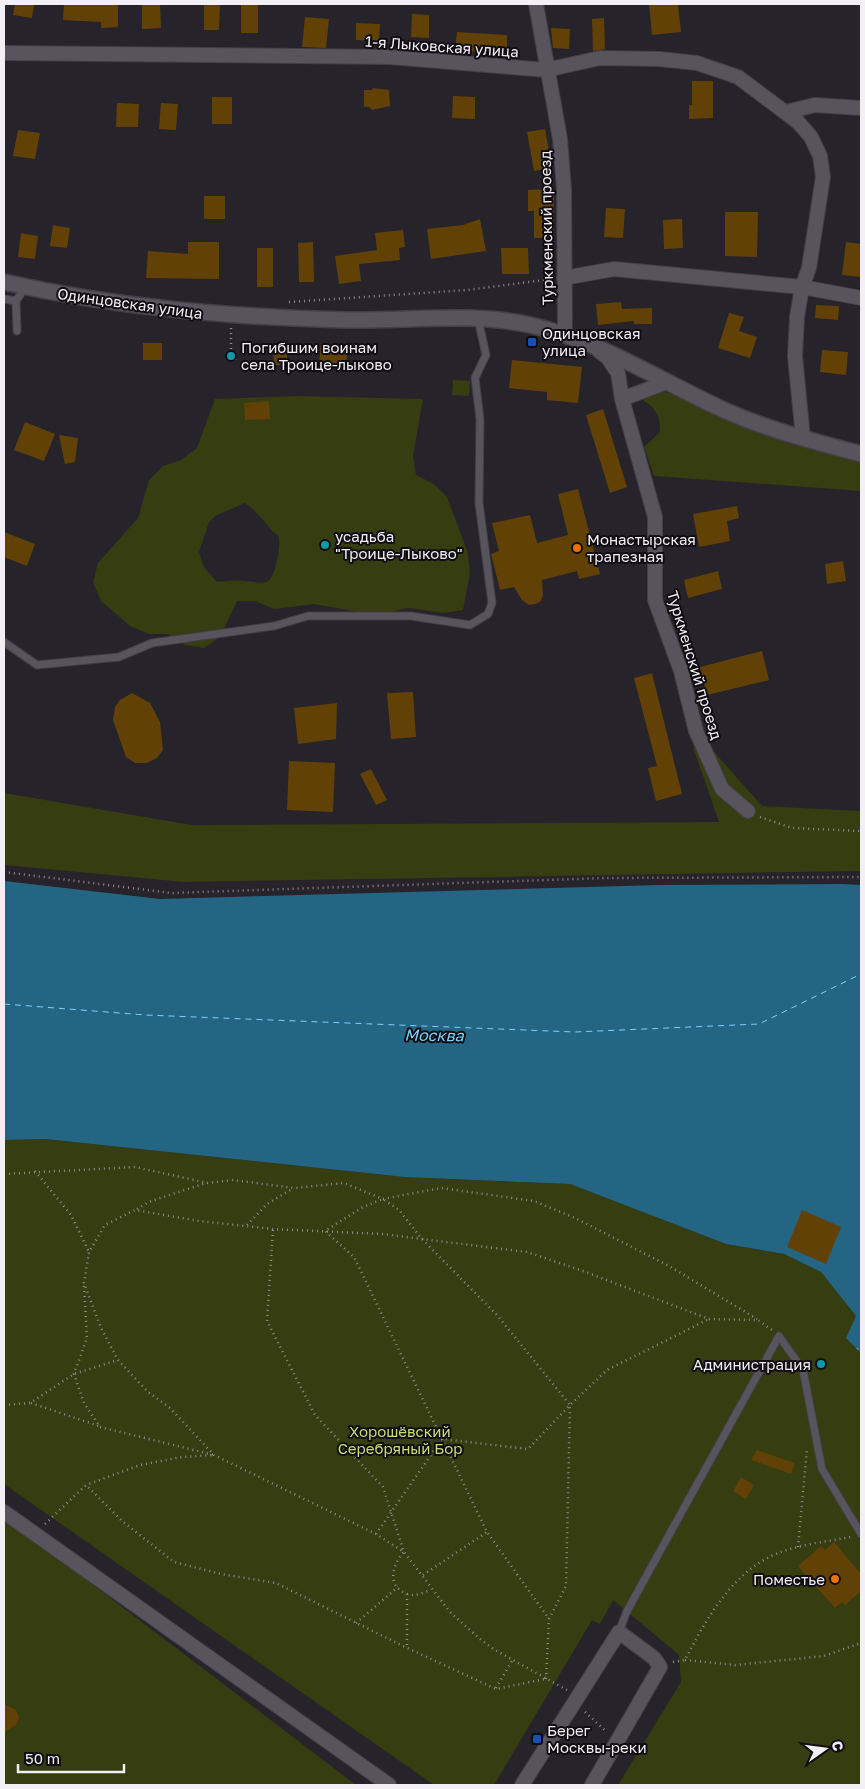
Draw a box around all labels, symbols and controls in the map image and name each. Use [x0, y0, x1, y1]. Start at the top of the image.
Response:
street label: 1-я Лыковская улица [364, 32, 520, 60]
street label: Туркменский проезд [536, 150, 556, 306]
street label: Одинцовская улица [56, 284, 204, 322]
place label: Одинцовская улица [542, 324, 640, 359]
marker: Одинцовская улица [526, 336, 538, 348]
place label: Погибшим воинам села Троице-лыково [241, 338, 392, 373]
marker: Погибшим воинам села Троице-лыково [225, 350, 237, 362]
place label: усадьба "Троице-Лыково" [335, 527, 463, 562]
place label: Монастырская трапезная [587, 530, 696, 565]
marker: усадьба "Троице-Лыково" [319, 539, 331, 551]
marker: Монастырская трапезная [571, 542, 583, 554]
street label: Туркменский проезд [664, 588, 726, 742]
water label: Москва [404, 1024, 465, 1046]
place label: Администрация [693, 1355, 811, 1373]
marker: Администрация [815, 1358, 827, 1370]
park label: Хорошёвский Серебряный Бор [338, 1422, 462, 1457]
place label: Поместье [753, 1570, 825, 1588]
marker: Поместье [829, 1573, 841, 1585]
place label: Берег Москвы-реки [547, 1721, 647, 1756]
north arrow [800, 1724, 850, 1774]
marker: Берег Москвы-реки [531, 1733, 543, 1745]
text: С [829, 1739, 848, 1753]
scale bar [18, 1742, 124, 1774]
text: 50 m [25, 1749, 60, 1767]

